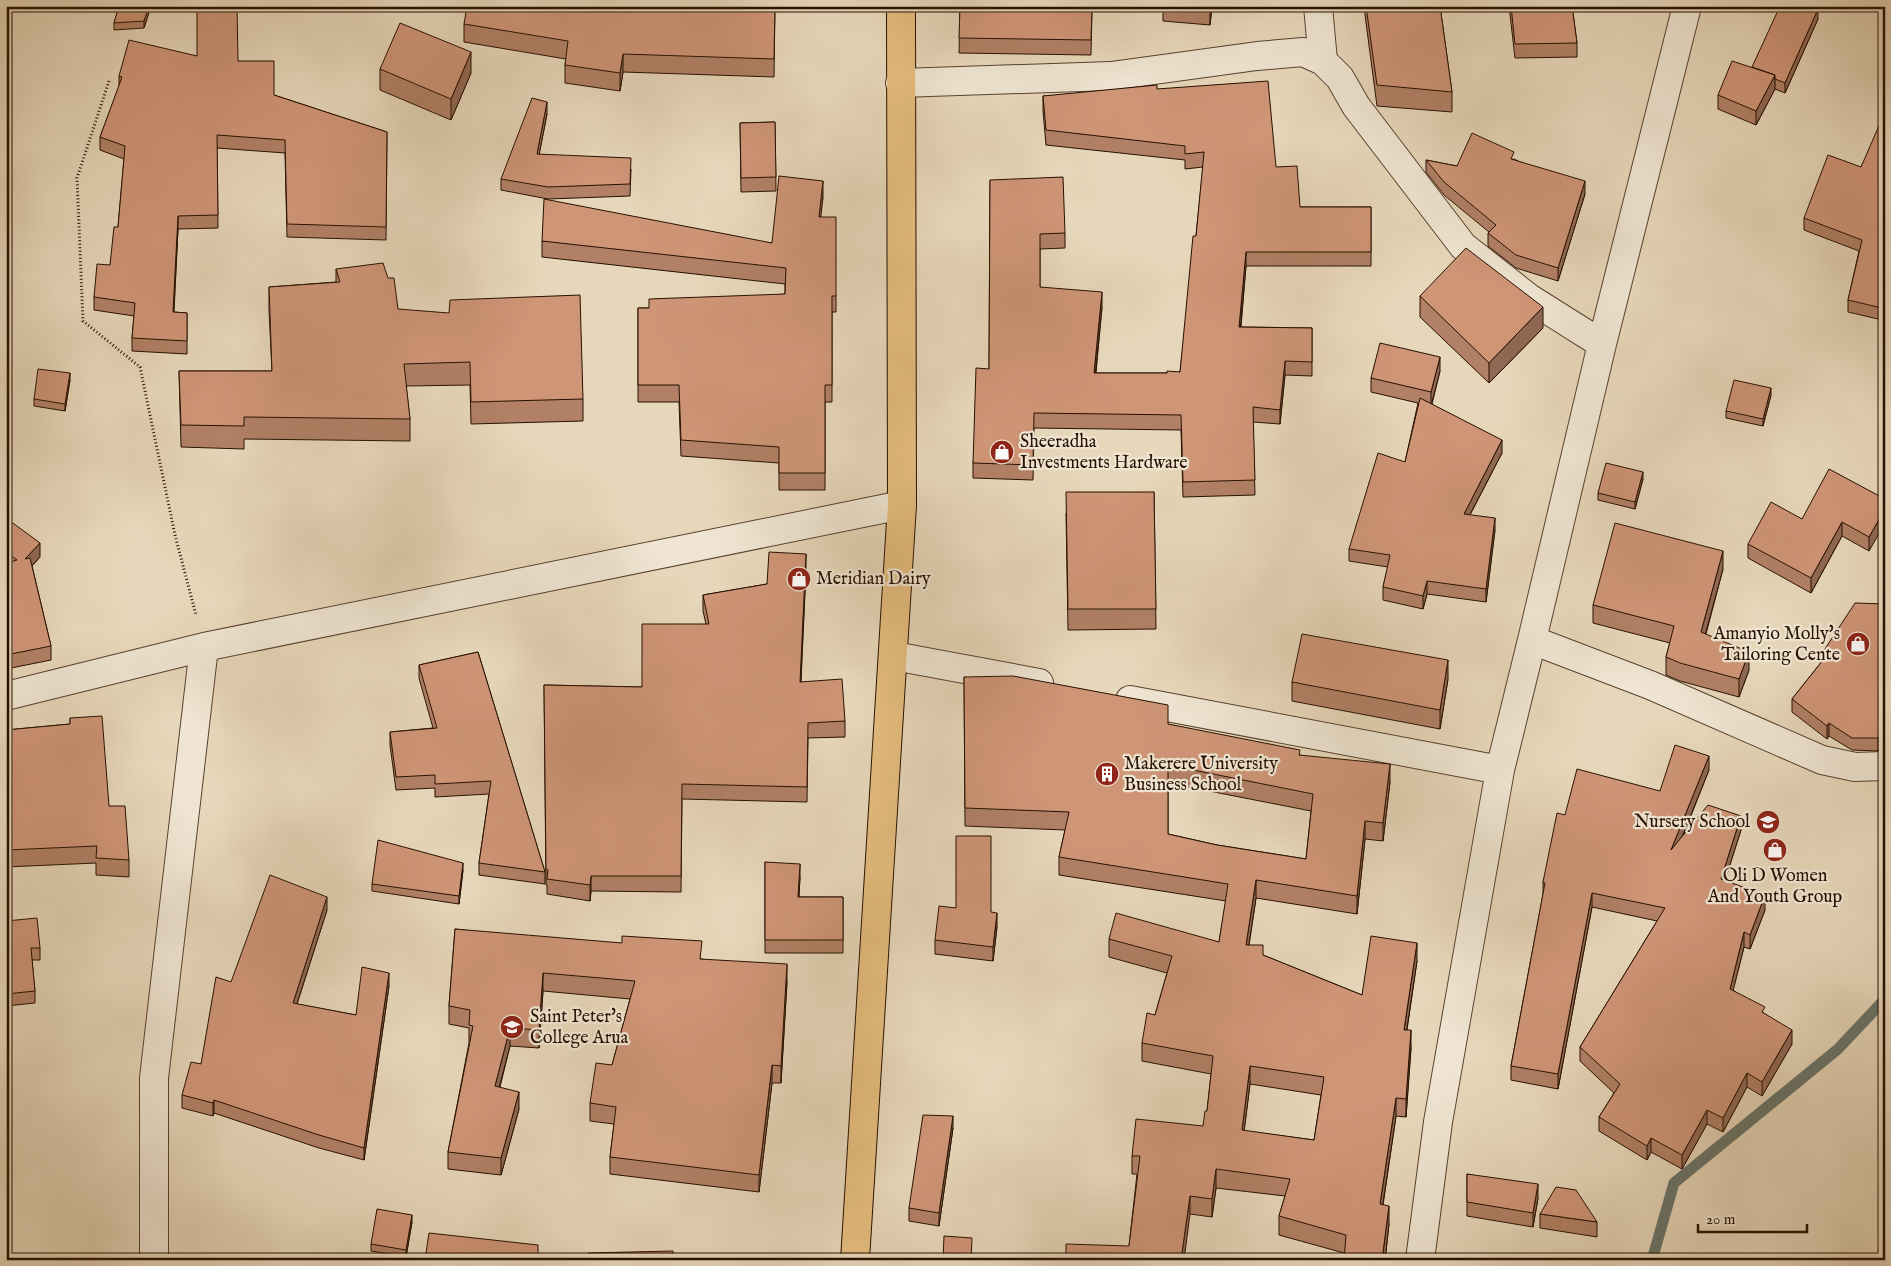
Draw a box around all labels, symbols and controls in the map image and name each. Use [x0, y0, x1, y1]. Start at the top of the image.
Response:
place label: Sheeradha Investments Hardware [1020, 431, 1188, 475]
shop icon: Sheeradha Investments Hardware [989, 439, 1015, 465]
shop icon: Meridian Dairy [786, 566, 812, 592]
place label: Meridian Dairy [816, 568, 931, 591]
place label: Amanyio Molly's Tailoring Cente [1712, 623, 1840, 667]
shop icon: Amanyio Molly's Tailoring Cente [1845, 631, 1871, 657]
place label: Makerere University Business School [1124, 753, 1278, 797]
building icon: Makerere University Business School [1094, 761, 1120, 787]
school or university icon: Nursery School [1755, 809, 1781, 835]
place label: Nursery School [1634, 811, 1750, 834]
shop icon: Oli D Women And Youth Group [1762, 837, 1788, 863]
place label: Oli D Women And Youth Group [1707, 865, 1843, 909]
place label: Saint Peter's College Arua [530, 1006, 629, 1050]
school or university icon: Saint Peter's College Arua [499, 1014, 525, 1040]
scale bar [1698, 1201, 1807, 1233]
text: 20 m [1706, 1210, 1736, 1229]

